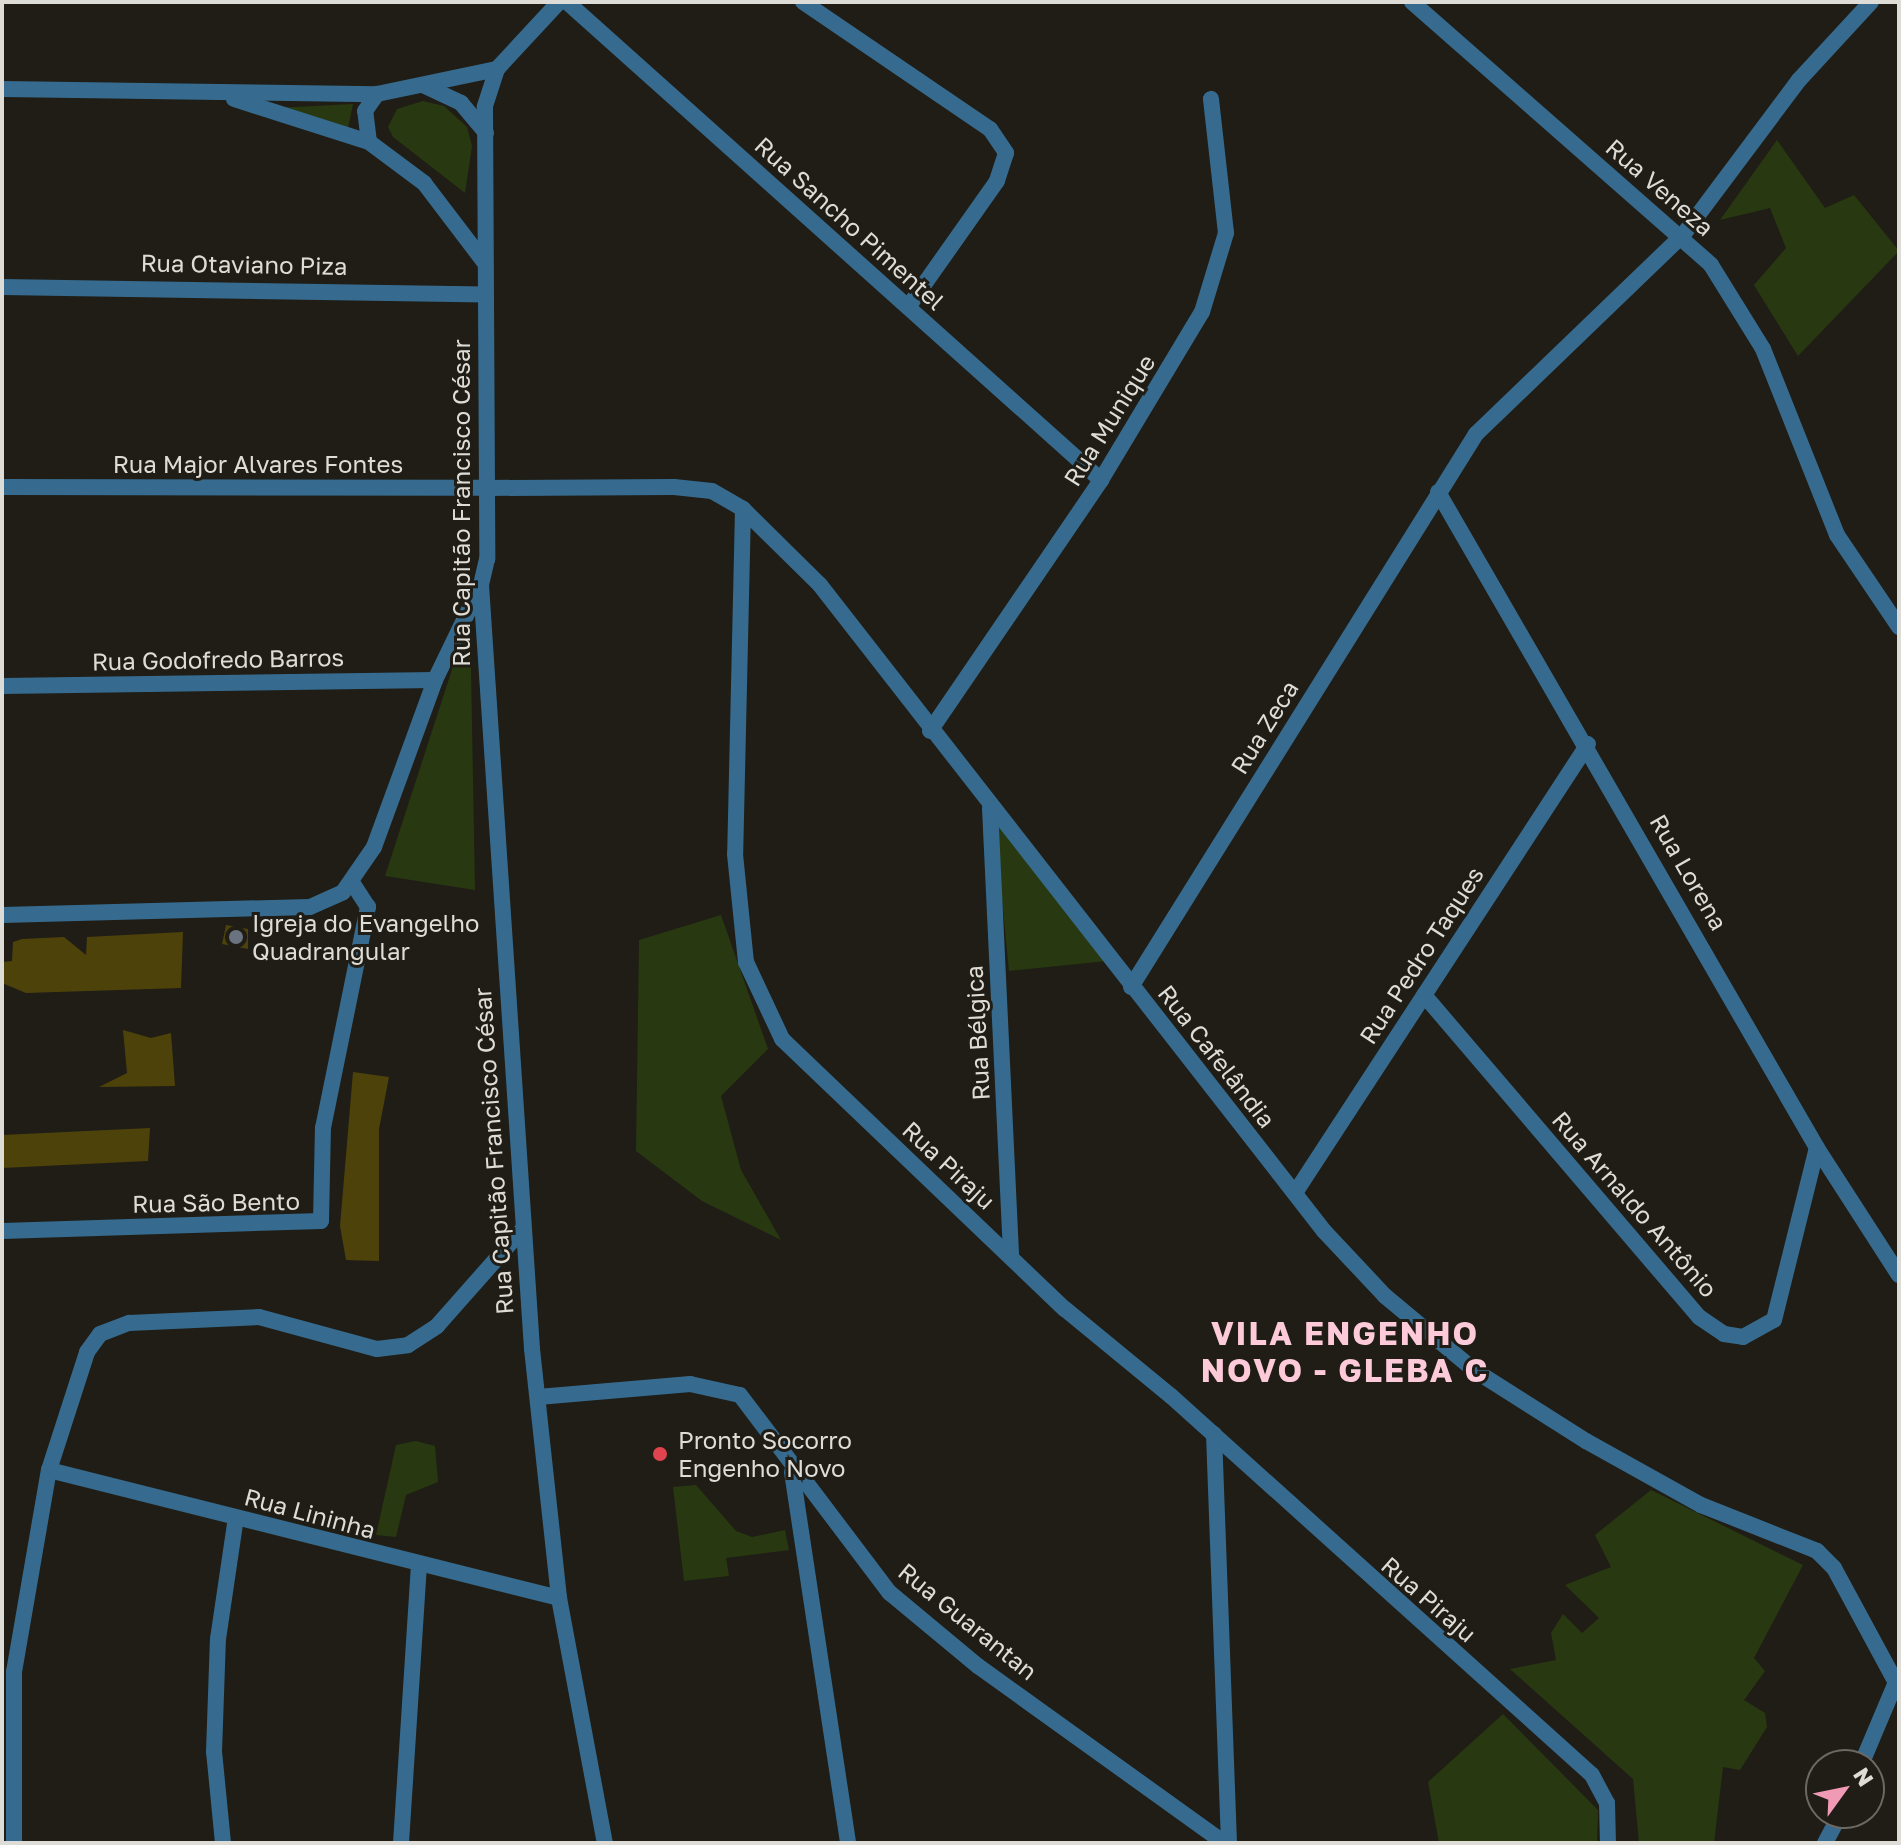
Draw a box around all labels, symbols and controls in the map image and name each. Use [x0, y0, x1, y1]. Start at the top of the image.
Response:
street label: Rua Sancho Pimentel [749, 130, 951, 316]
street label: Rua Veneza [1600, 133, 1720, 241]
street label: Rua Otaviano Piza [140, 248, 348, 280]
street label: Rua Capitão Francisco César [447, 339, 475, 667]
street label: Rua Munique [1057, 349, 1161, 491]
street label: Rua Major Alvares Fontes [113, 450, 403, 478]
street label: Rua Godofredo Barros [92, 642, 344, 676]
street label: Rua Zeca [1224, 675, 1304, 779]
street label: Rua Lorena [1644, 809, 1734, 935]
street label: Rua Pedro Taques [1353, 861, 1489, 1049]
place label: Igreja do Evangelho Quadrangular [252, 909, 479, 965]
marker: Igreja do Evangelho Quadrangular [227, 928, 245, 946]
street label: Rua Bélgica [959, 965, 995, 1101]
street label: Rua Cafelândia [1152, 979, 1282, 1133]
street label: Rua Capitão Francisco César [467, 986, 519, 1316]
street label: Rua Arnaldo Antônio [1547, 1105, 1723, 1303]
street label: Rua Piraju [897, 1115, 1001, 1215]
street label: Rua São Bento [132, 1186, 300, 1218]
district label: VILA ENGENHO NOVO - GLEBA C [1201, 1315, 1489, 1390]
place label: Pronto Socorro Engenho Novo [678, 1426, 852, 1482]
marker: Pronto Socorro Engenho Novo [649, 1443, 671, 1465]
street label: Rua Lininha [241, 1482, 379, 1544]
street label: Rua Piraju [1376, 1550, 1482, 1648]
street label: Rua Guarantan [893, 1556, 1043, 1686]
north arrow [1805, 1749, 1885, 1829]
text: N [1848, 1762, 1880, 1791]

